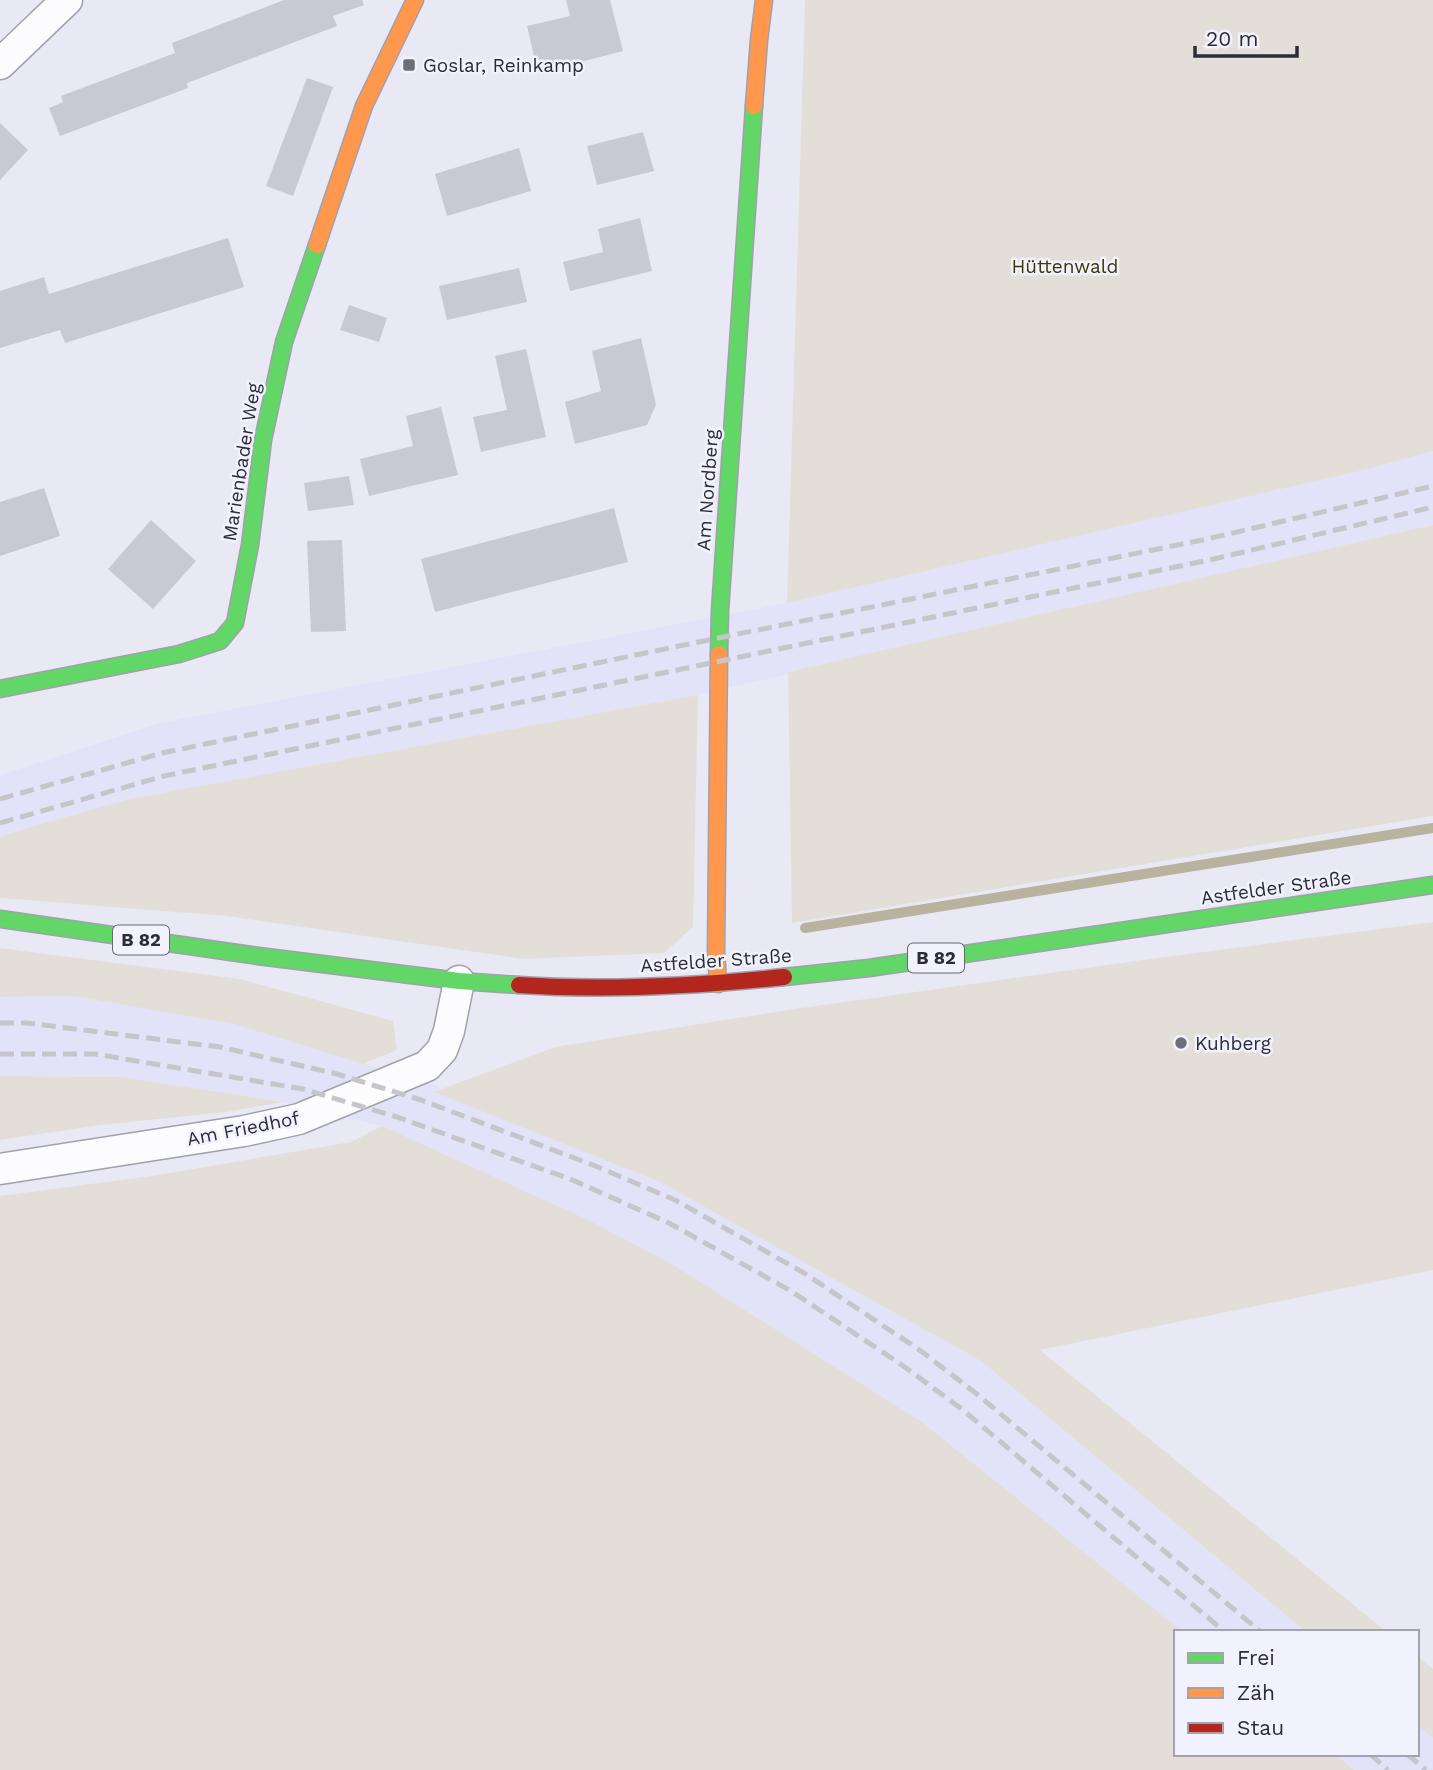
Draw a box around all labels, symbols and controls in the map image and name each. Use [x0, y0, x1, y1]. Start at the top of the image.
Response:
scale bar [1195, 14, 1296, 58]
text: 20 m [1206, 26, 1258, 51]
place label: Goslar, Reinkamp [423, 54, 584, 77]
marker: Goslar, Reinkamp [401, 57, 417, 73]
park label: Hüttenwald [1012, 255, 1118, 278]
street label: Marienbader Weg [218, 380, 266, 543]
street label: Am Nordberg [692, 428, 723, 552]
street label: Astfelder Straße [1199, 866, 1353, 909]
road number: B 82 [113, 925, 169, 954]
street label: Astfelder Straße [640, 944, 793, 977]
road number: B 82 [908, 944, 964, 973]
place label: Kuhberg [1195, 1032, 1272, 1055]
marker: Kuhberg [1173, 1035, 1189, 1051]
street label: Am Friedhof [185, 1106, 302, 1151]
legend [1174, 1630, 1419, 1756]
text: Frei [1237, 1645, 1275, 1670]
text: Zäh [1237, 1680, 1275, 1705]
text: Stau [1237, 1715, 1284, 1740]

